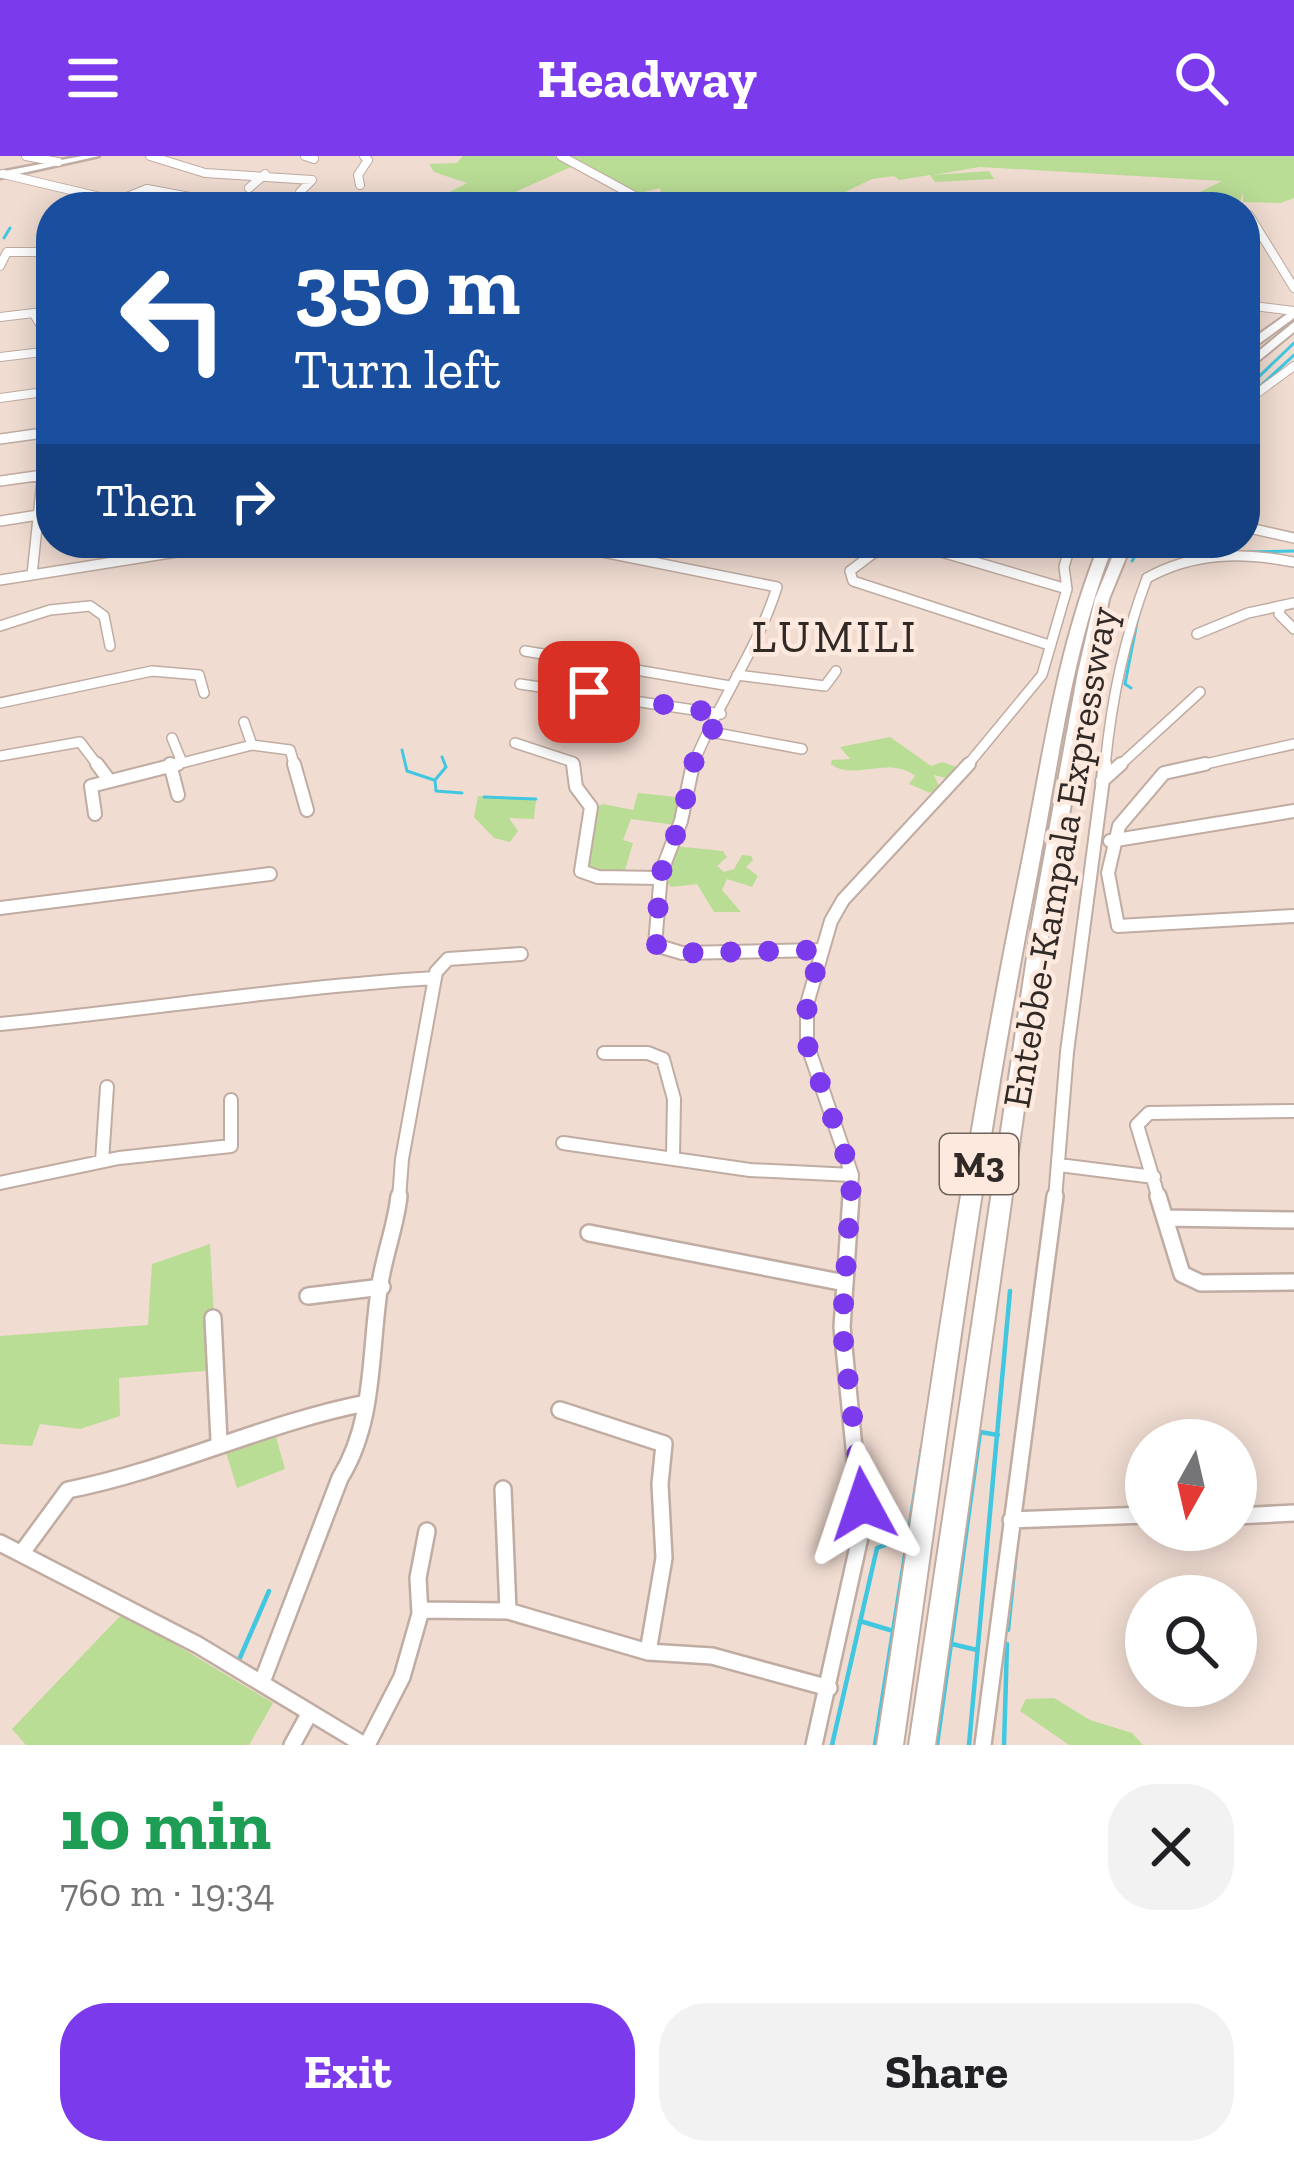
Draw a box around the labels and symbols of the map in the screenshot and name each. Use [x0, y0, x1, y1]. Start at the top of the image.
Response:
street label: Entebbe-Kampala Expressway [992, 603, 1127, 1111]
district label: LUMILI [751, 610, 919, 664]
pin [538, 641, 640, 743]
road number: M3 [940, 1134, 1018, 1194]
north arrow [1125, 1419, 1257, 1551]
position arrow [800, 1441, 926, 1567]

